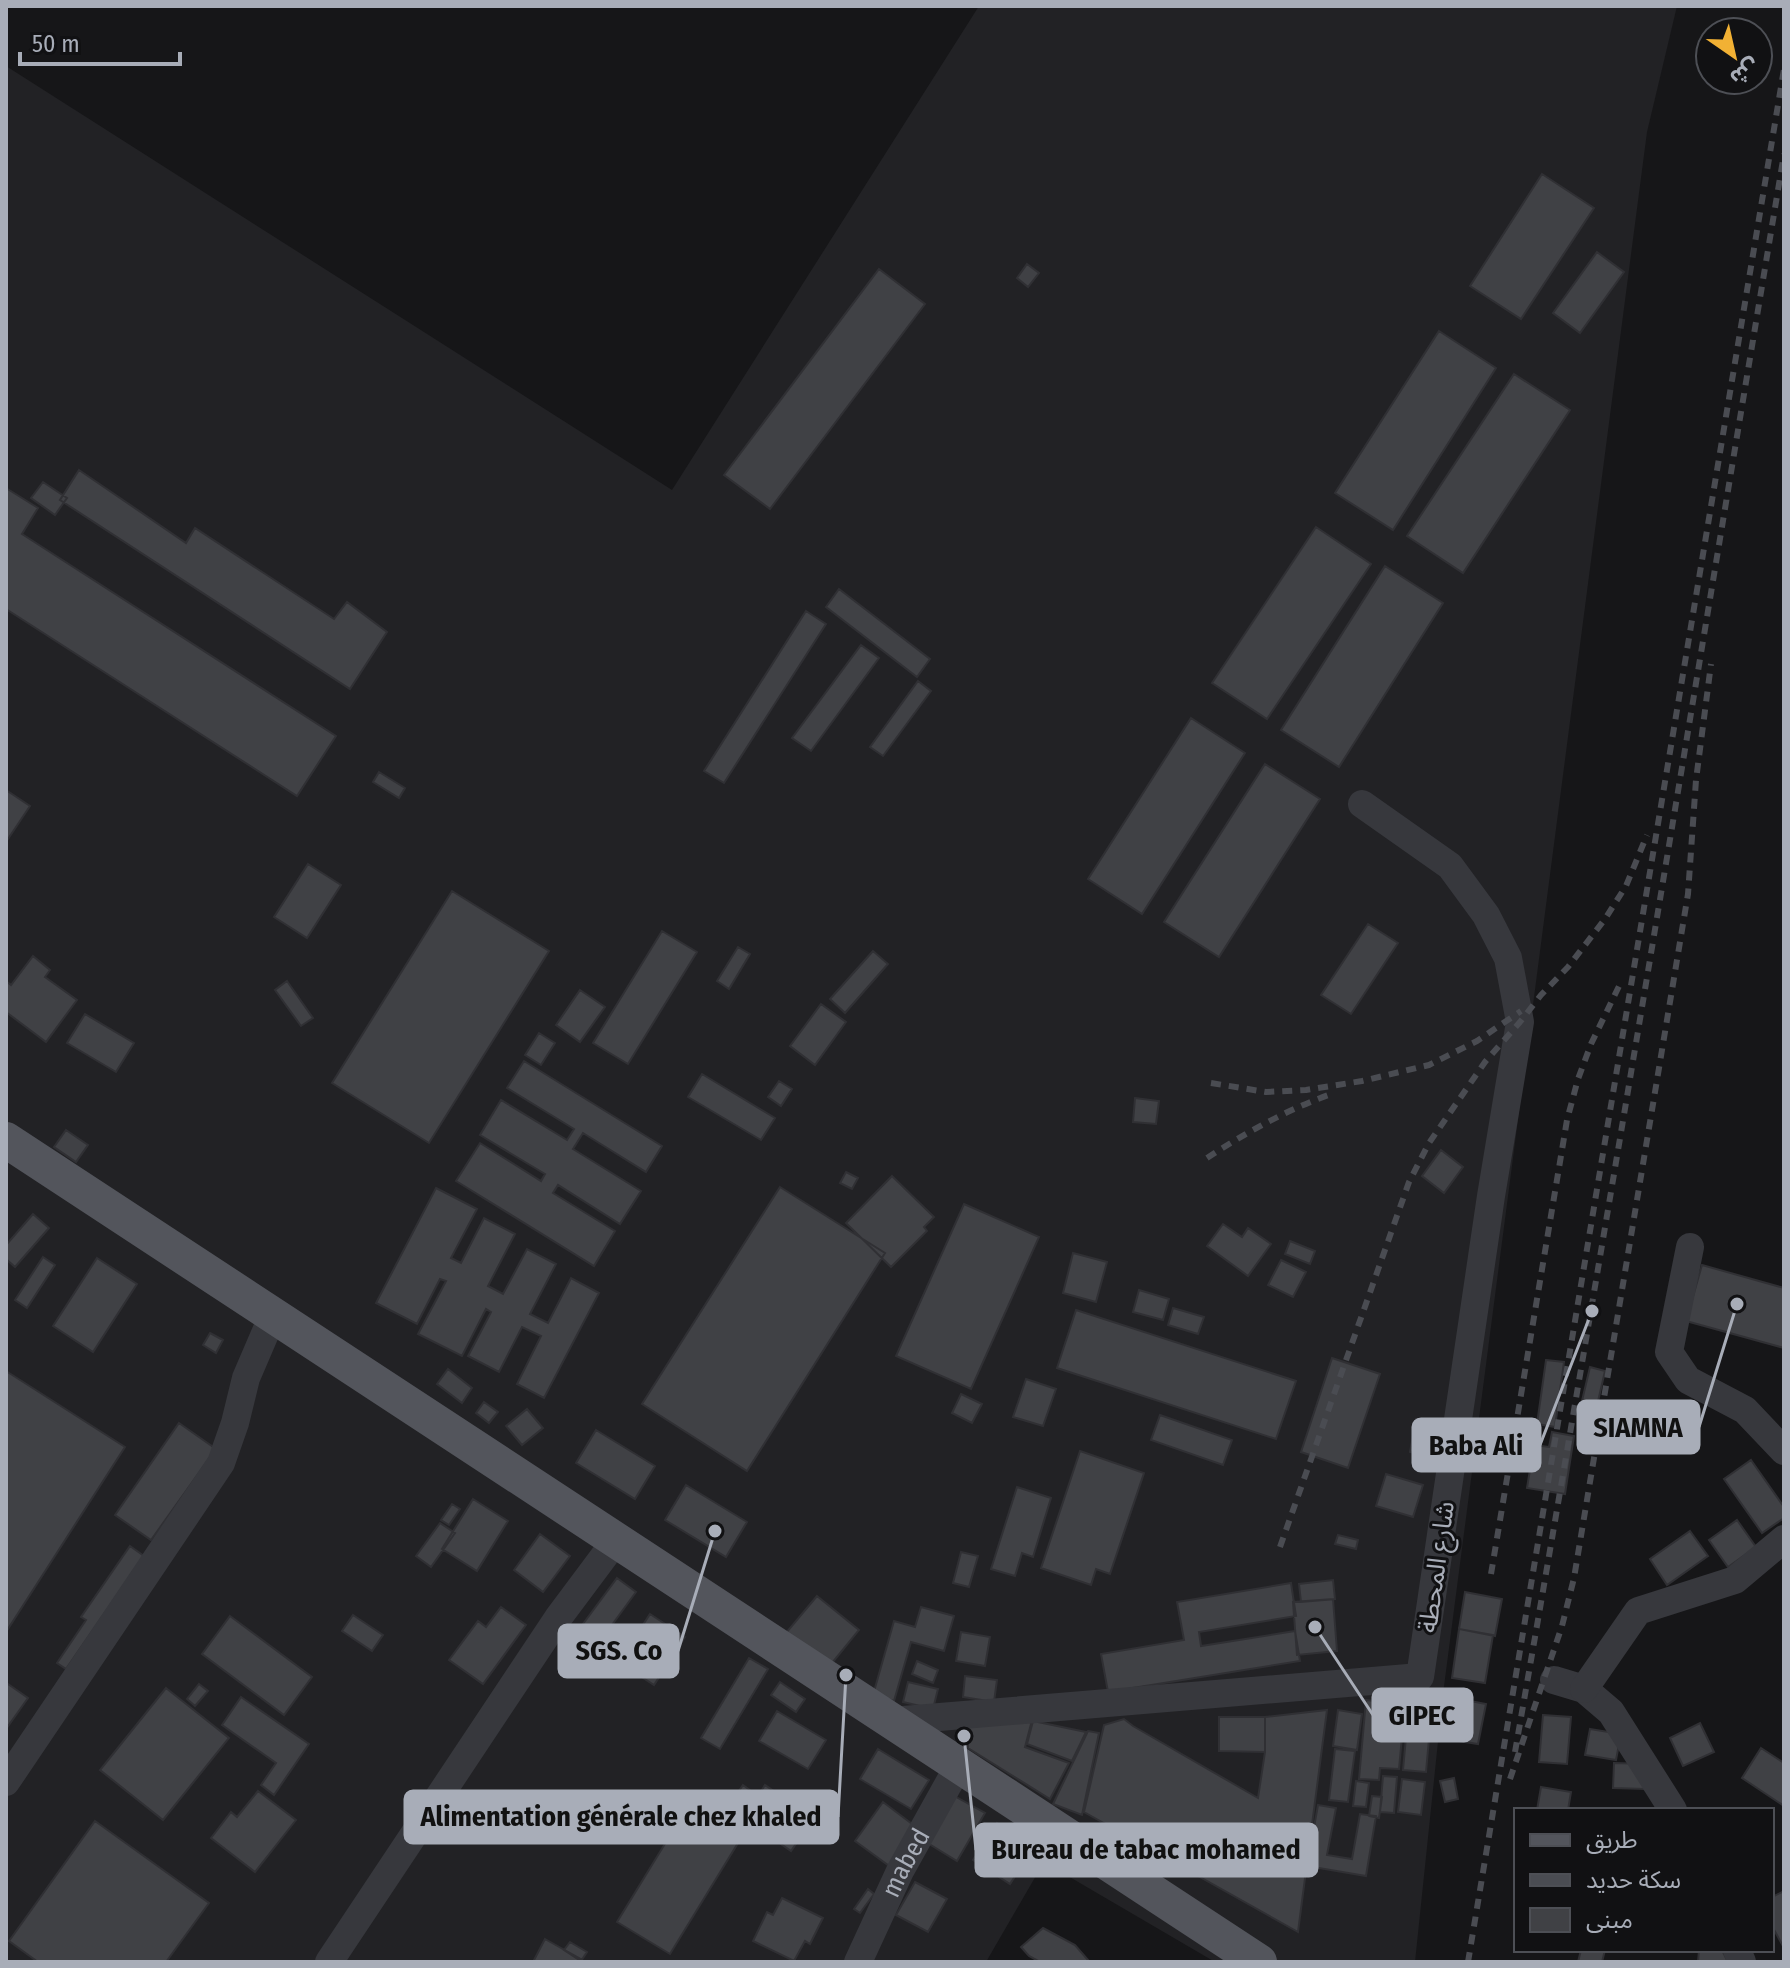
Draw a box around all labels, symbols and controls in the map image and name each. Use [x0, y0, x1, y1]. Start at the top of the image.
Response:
scale bar [20, 16, 180, 66]
north arrow [1694, 16, 1774, 96]
text: 50 m [32, 30, 80, 58]
text: ش [1725, 53, 1765, 92]
callout: SIAMNA [1578, 1401, 1699, 1453]
text: SIAMNA [1593, 1411, 1683, 1444]
callout: Baba Ali [1413, 1419, 1540, 1471]
text: Baba Ali [1429, 1429, 1523, 1462]
street label: شارع المحطة [1412, 1499, 1464, 1635]
callout: SGS. Co [559, 1625, 678, 1677]
text: SGS. Co [576, 1634, 662, 1667]
callout: GIPEC [1373, 1689, 1472, 1741]
text: GIPEC [1389, 1699, 1456, 1732]
callout: Alimentation générale chez khaled [405, 1791, 838, 1843]
text: Alimentation générale chez khaled [419, 1800, 822, 1833]
legend [1514, 1808, 1774, 1952]
street label: mabed [875, 1823, 937, 1902]
callout: Bureau de tabac mohamed [976, 1824, 1317, 1876]
text: طريق [1586, 1826, 1638, 1855]
text: Bureau de tabac mohamed [991, 1833, 1301, 1866]
text: سكة حديد [1586, 1866, 1681, 1894]
text: مبنى [1586, 1906, 1633, 1934]

